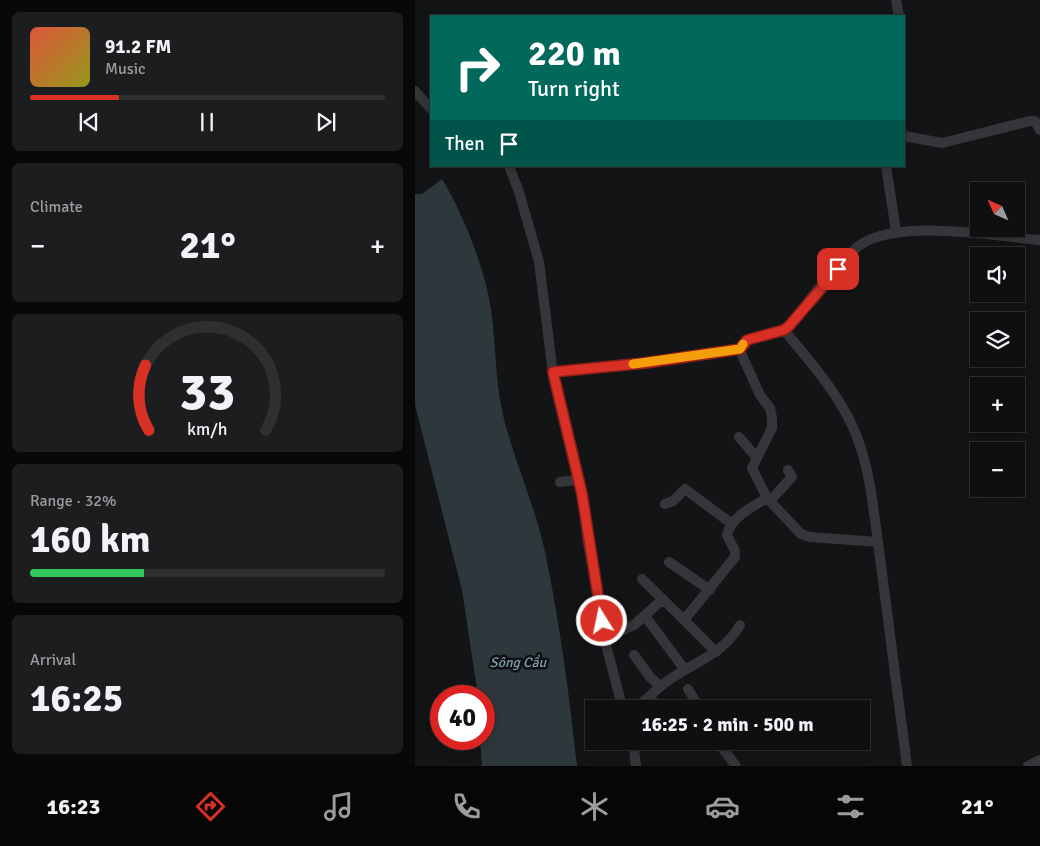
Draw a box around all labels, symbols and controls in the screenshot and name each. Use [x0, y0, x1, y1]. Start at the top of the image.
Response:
text: 220 m [528, 32, 621, 75]
text: 91.2 FM [105, 35, 171, 59]
icon: right [445, 35, 510, 100]
text: Music [105, 59, 146, 79]
text: Turn right [528, 75, 620, 102]
icon: previous [75, 108, 103, 136]
icon: pause [193, 108, 221, 136]
icon: next [312, 108, 340, 136]
icon: arrive [495, 130, 523, 158]
text: Then [445, 132, 485, 156]
north arrow [970, 182, 1025, 238]
map controls [970, 182, 1025, 497]
text: Climate [30, 197, 83, 217]
text: 21° [179, 222, 236, 269]
text: − [30, 229, 45, 263]
text: + [370, 229, 385, 263]
button: sound [970, 247, 1025, 302]
pin [817, 248, 859, 290]
icon: arrive [824, 255, 852, 283]
button: layers [970, 312, 1025, 367]
text: 33 [179, 360, 236, 424]
button: + [970, 377, 1025, 432]
text: km/h [187, 418, 228, 440]
button: − [970, 442, 1025, 497]
text: Range · 32% [30, 491, 116, 511]
text: 160 km [30, 516, 151, 563]
position arrow [575, 594, 627, 646]
text: Arrival [30, 650, 76, 670]
water label: Sông Cầu [490, 654, 547, 671]
text: 16:25 [30, 675, 123, 722]
speed limit sign: 40 [430, 685, 495, 750]
text: 16:25 · 2 min · 500 m [641, 713, 814, 737]
icon: directions [193, 789, 228, 824]
icon: music [321, 789, 356, 824]
icon: phone [449, 789, 484, 824]
icon: climate [577, 789, 612, 824]
icon: car [705, 789, 740, 824]
icon: filters [833, 789, 868, 824]
text: 16:23 [46, 793, 100, 820]
text: 21° [961, 793, 993, 820]

